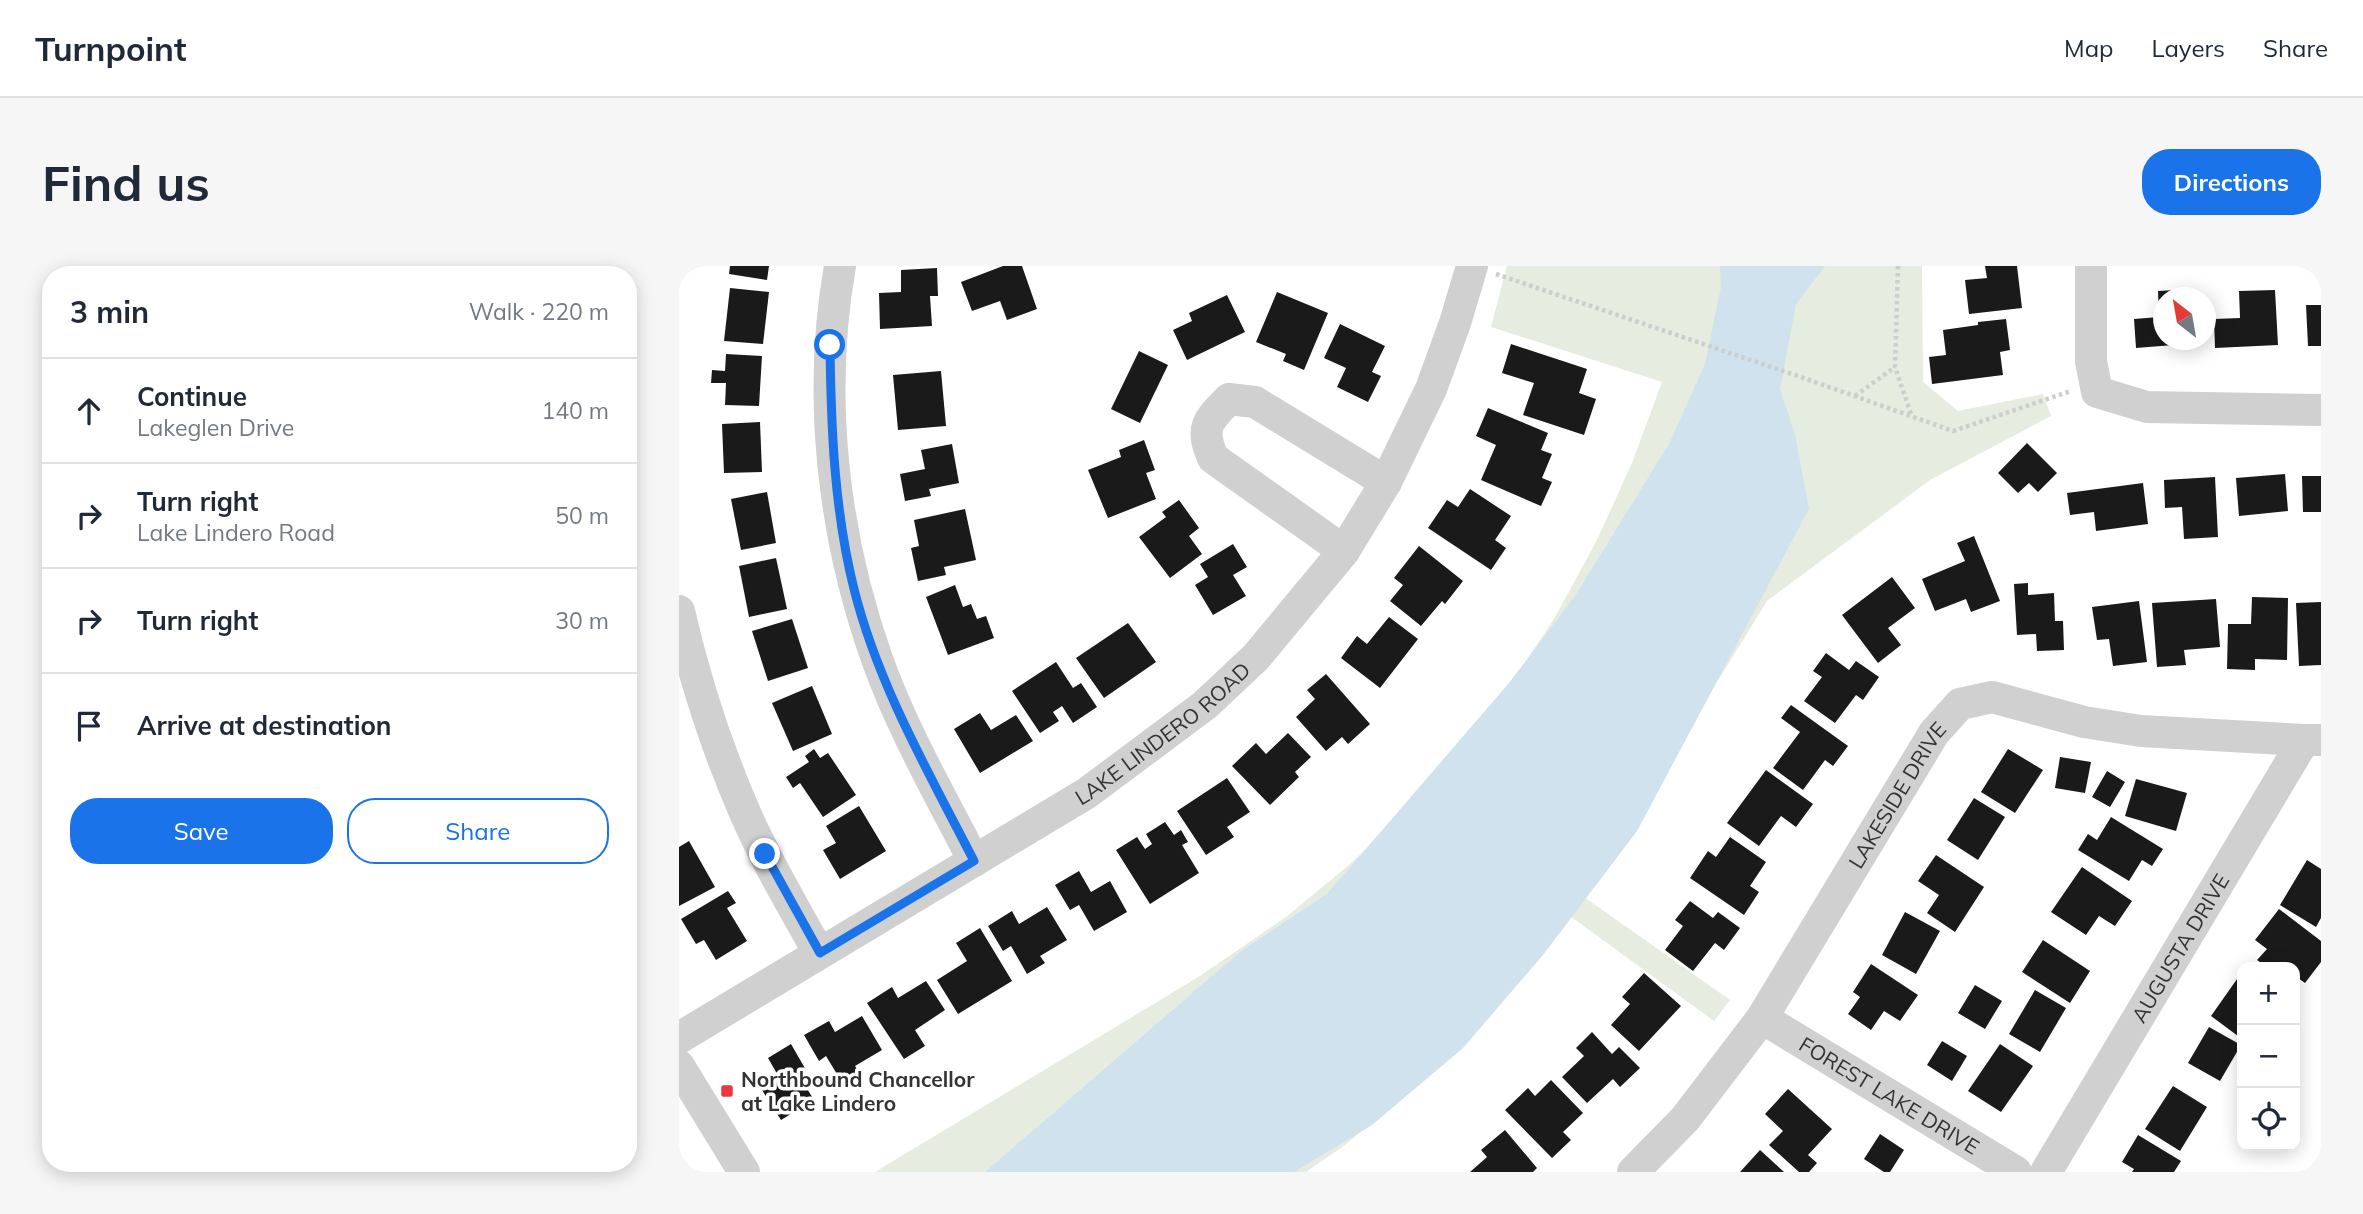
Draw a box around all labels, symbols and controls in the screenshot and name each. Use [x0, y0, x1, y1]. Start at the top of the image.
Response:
text: Turnpoint [35, 28, 187, 69]
text: Map [2064, 33, 2113, 63]
text: Layers [2151, 33, 2225, 63]
text: Share [2263, 33, 2328, 63]
button: Directions [2142, 149, 2321, 215]
text: Find us [42, 152, 210, 213]
north arrow [2153, 287, 2216, 350]
text: 3 min [70, 293, 149, 331]
text: Walk · 220 m [469, 297, 609, 326]
route start [814, 329, 845, 360]
text: Continue [137, 380, 247, 413]
icon: ahead [70, 392, 108, 430]
text: 140 m [541, 396, 609, 425]
text: Lakeglen Drive [137, 413, 294, 442]
text: Turn right [137, 485, 258, 518]
icon: right [70, 497, 108, 535]
text: 50 m [555, 501, 609, 530]
text: Lake Lindero Road [137, 518, 335, 547]
icon: right [70, 602, 108, 640]
text: Turn right [137, 604, 258, 637]
text: 30 m [555, 606, 609, 635]
street label: LAKE LINDERO ROAD [1070, 657, 1255, 810]
icon: arrive [70, 707, 108, 745]
text: Arrive at destination [137, 709, 392, 742]
street label: LAKESIDE DRIVE [1843, 716, 1951, 873]
button: Save [70, 798, 333, 864]
button: Share [347, 798, 609, 864]
route end [749, 838, 780, 869]
street label: AUGUSTA DRIVE [2125, 869, 2234, 1027]
map controls [2237, 962, 2300, 1151]
button: + [2237, 962, 2300, 1025]
button: − [2237, 1025, 2300, 1088]
street label: FOREST LAKE DRIVE [1795, 1031, 1984, 1160]
place label: Northbound Chancellor at Lake Lindero [741, 1066, 975, 1116]
marker: Northbound Chancellor at Lake Lindero [719, 1083, 735, 1099]
button: locate [2237, 1088, 2300, 1151]

